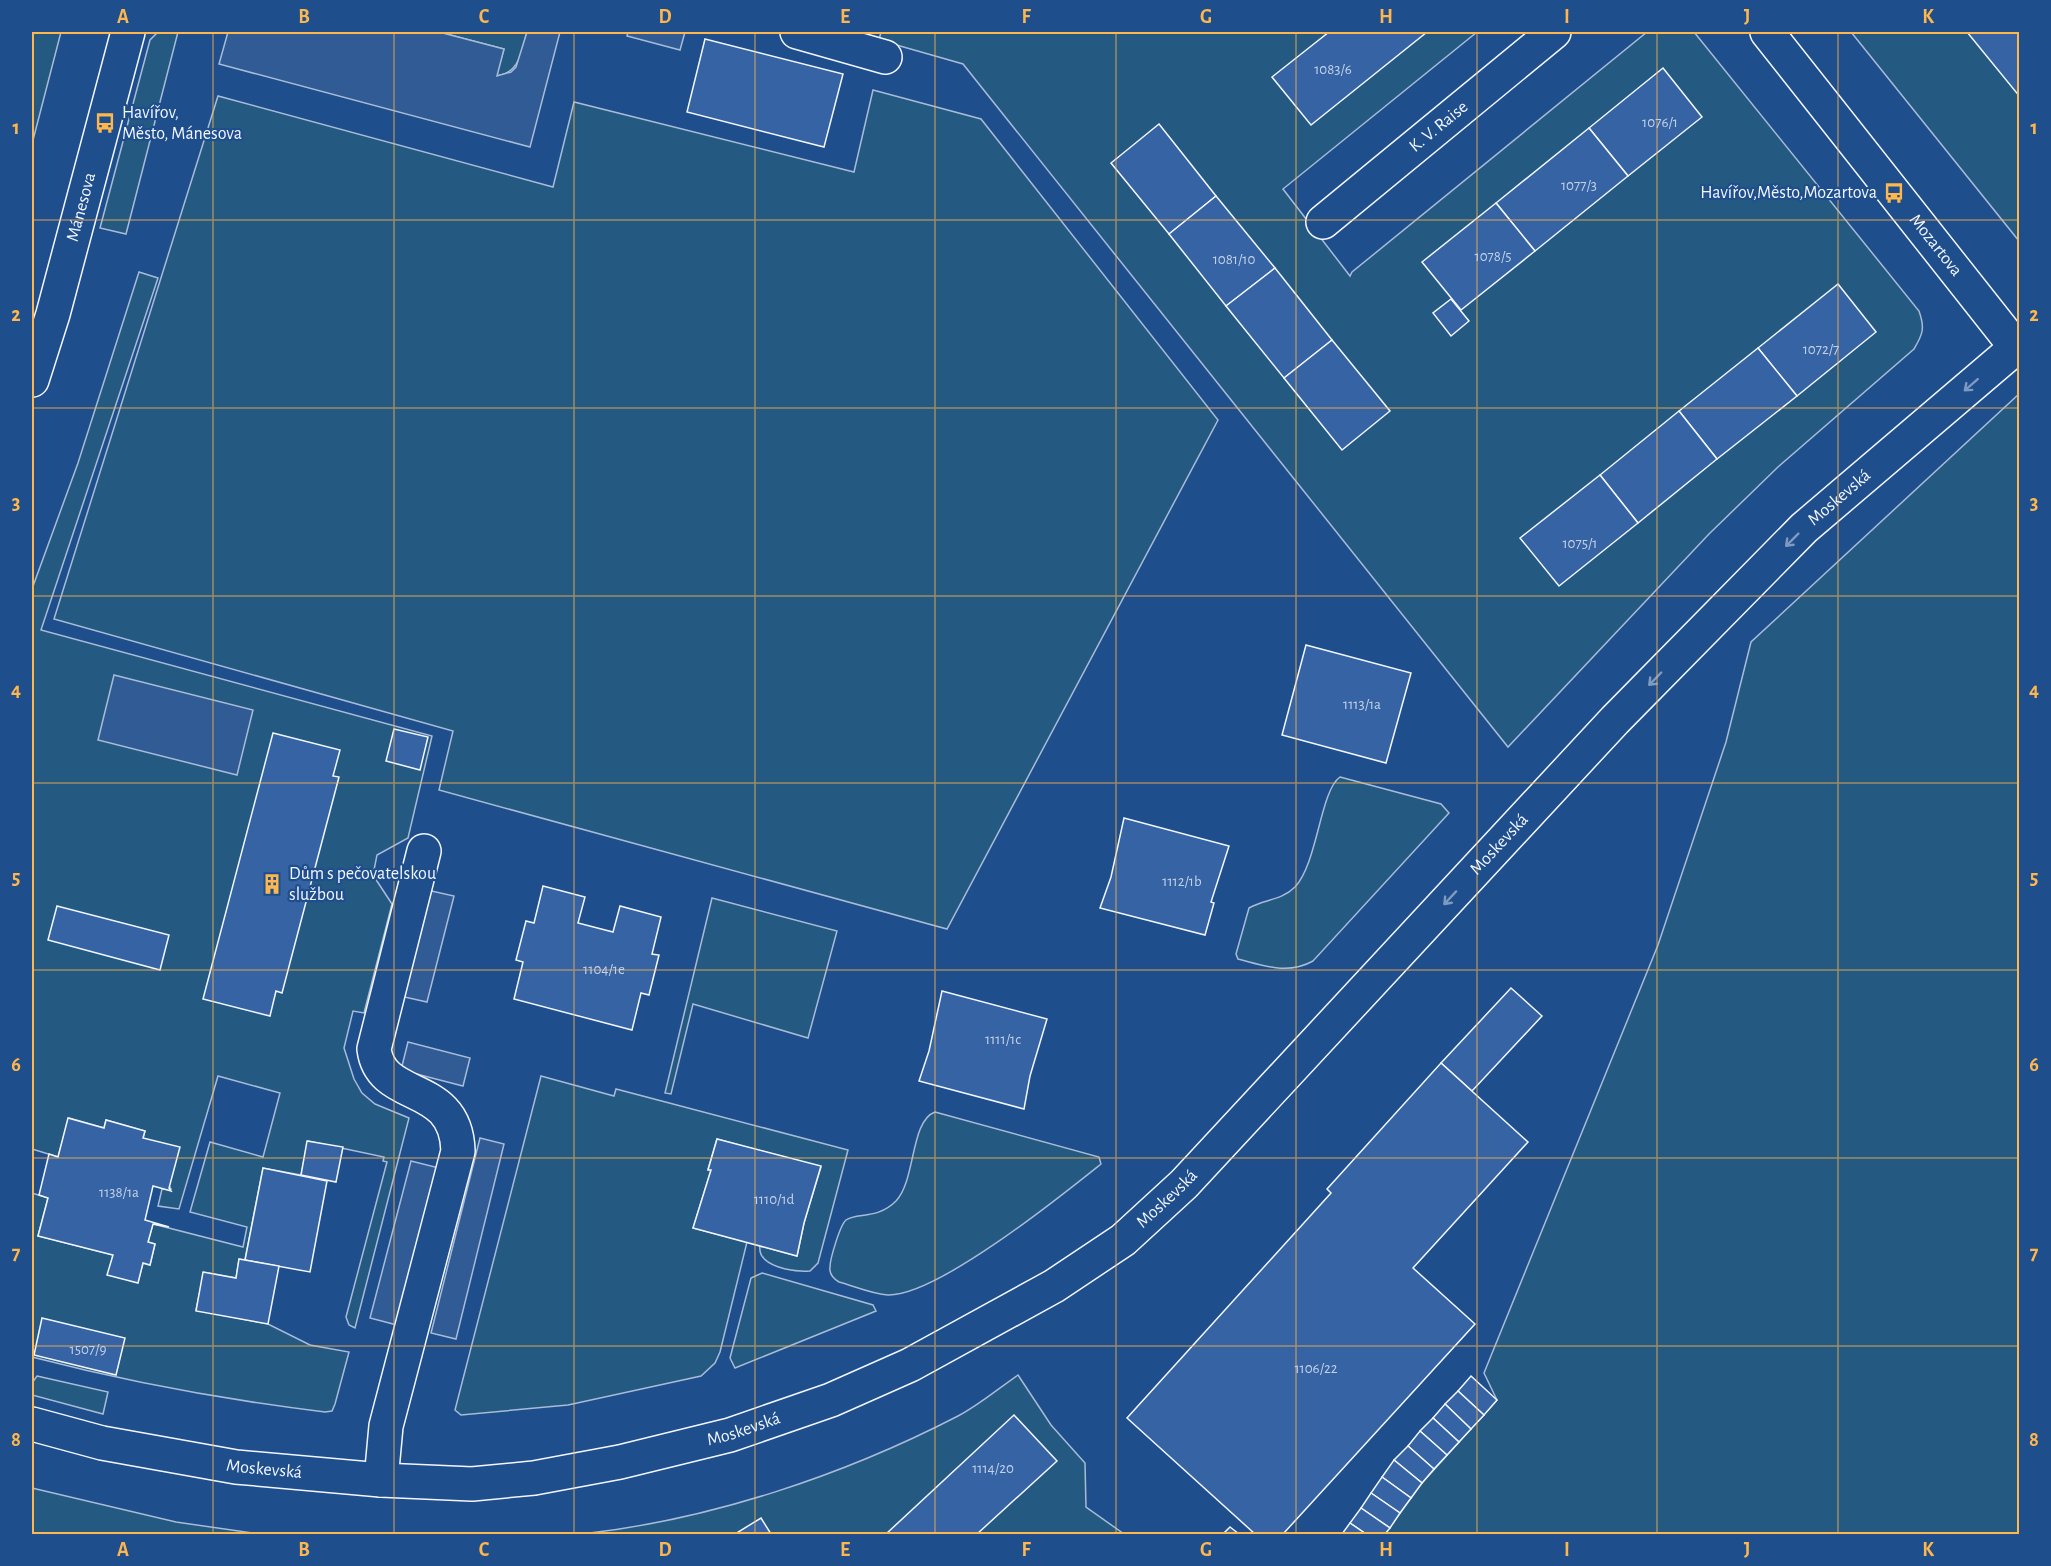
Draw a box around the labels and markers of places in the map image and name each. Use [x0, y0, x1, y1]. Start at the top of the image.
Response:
place label: Havířov, Město, Mánesova [122, 104, 242, 143]
bus stop icon: Havířov, Město, Mánesova [93, 111, 117, 135]
bus stop icon: Havířov,Město,Mozartova [1882, 181, 1906, 205]
place label: Havířov,Město,Mozartova [1700, 184, 1877, 202]
place label: Dům s pečovatelskou službou [289, 865, 436, 904]
building icon: Dům s pečovatelskou službou [260, 872, 284, 896]

